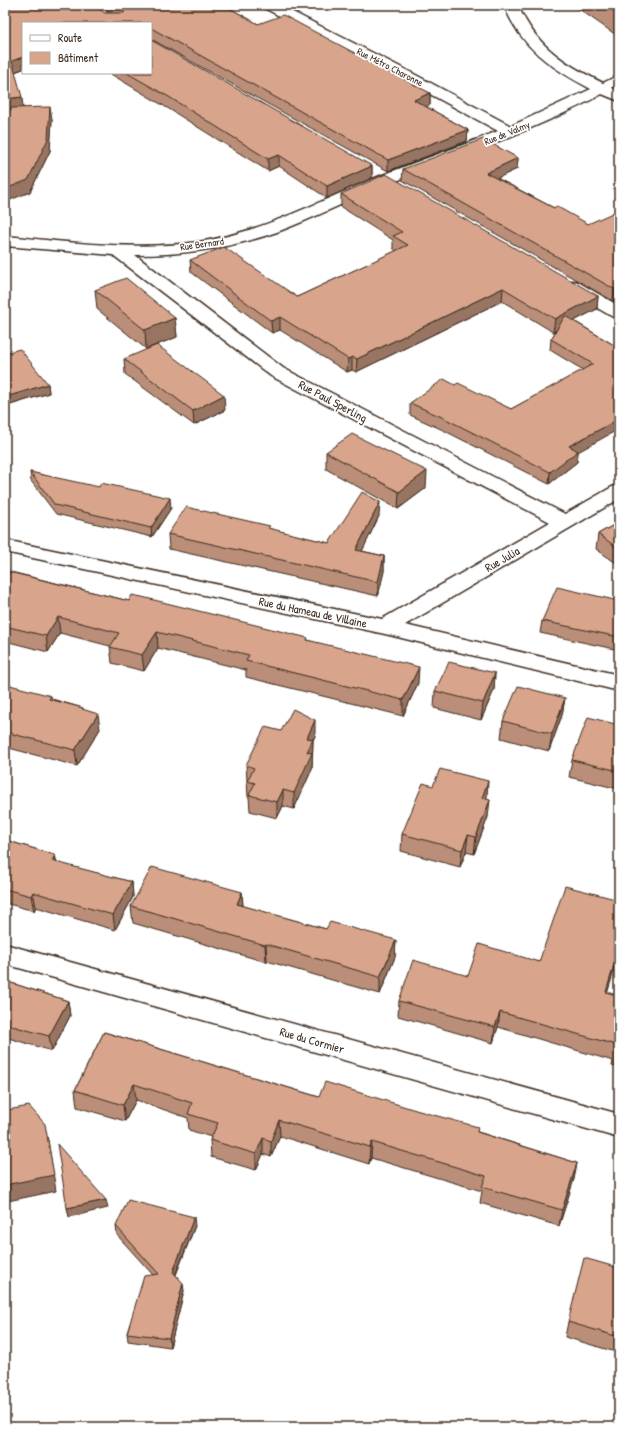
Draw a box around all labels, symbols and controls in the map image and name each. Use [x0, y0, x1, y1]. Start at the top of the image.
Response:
legend [22, 22, 152, 74]
text: Route [58, 29, 82, 46]
street label: Rue Métro Charonne [355, 45, 425, 89]
text: Bâtiment [58, 49, 99, 66]
street label: Rue de Valmy [482, 118, 532, 148]
street label: Rue Bernard [179, 234, 225, 253]
street label: Rue Paul Sperling [296, 376, 370, 426]
street label: Rue Julia [481, 542, 523, 576]
street label: Rue du Hameau de Villaine [257, 592, 369, 632]
street label: Rue du Cormier [278, 1023, 347, 1057]

